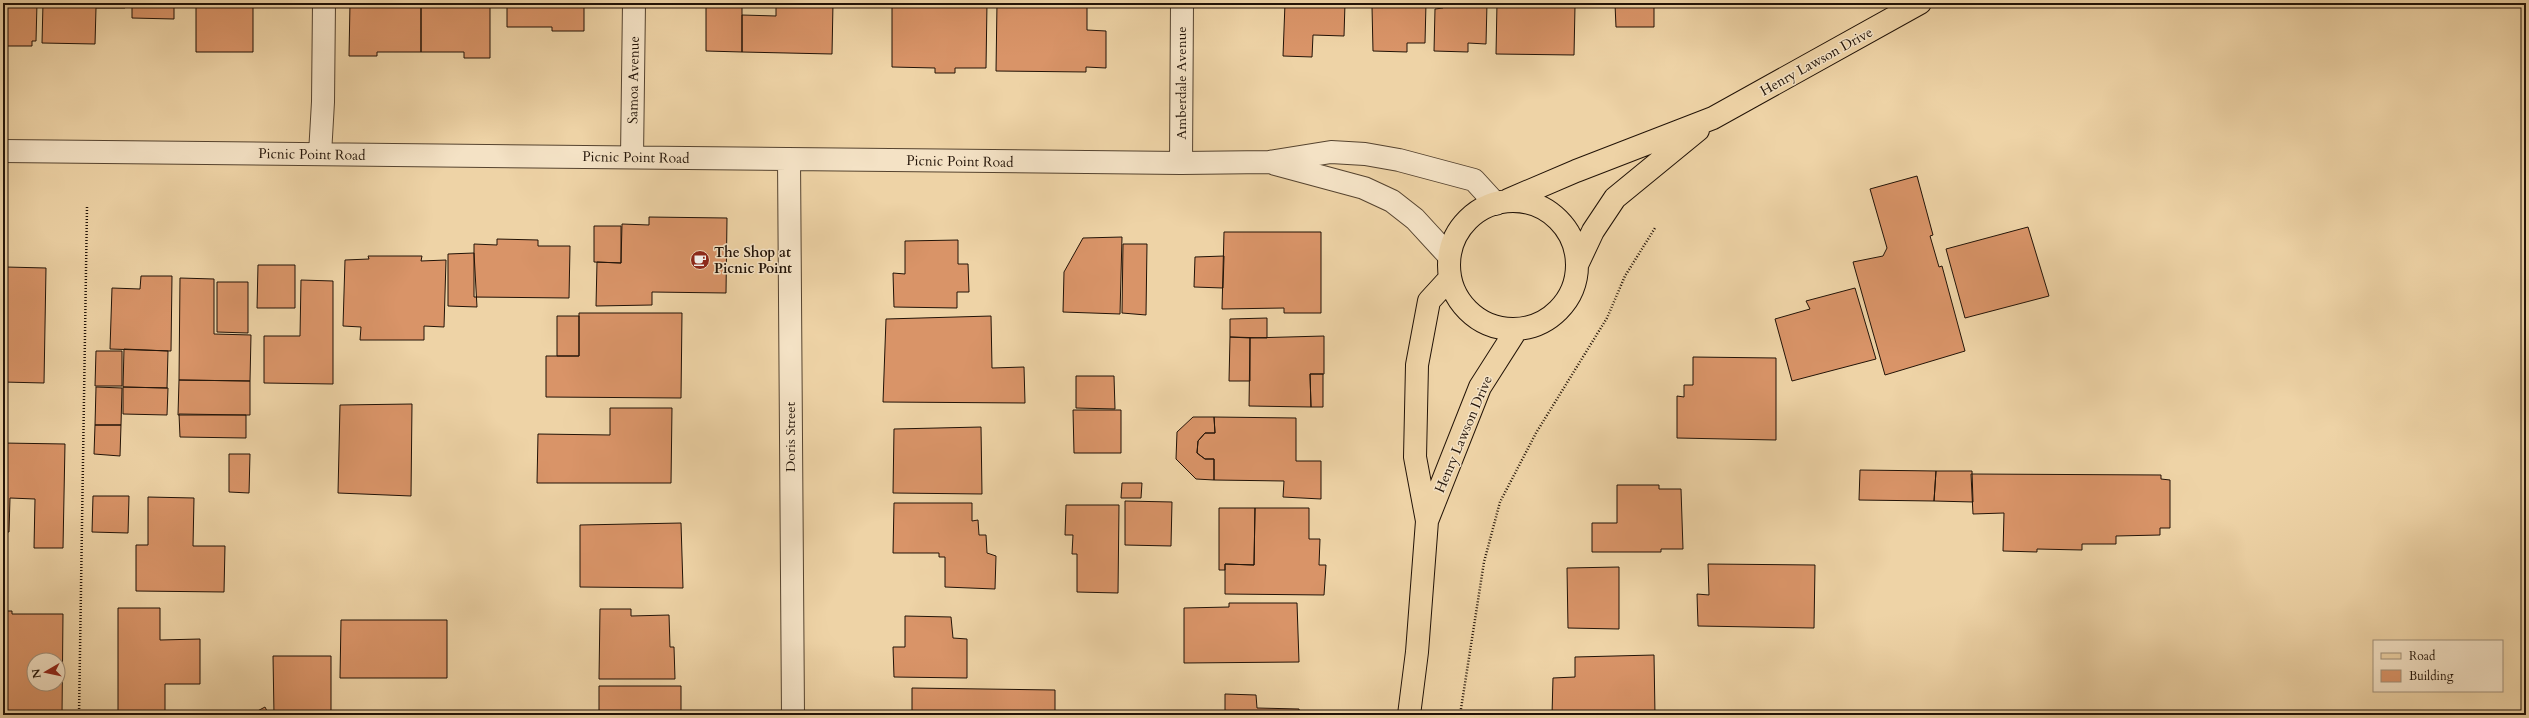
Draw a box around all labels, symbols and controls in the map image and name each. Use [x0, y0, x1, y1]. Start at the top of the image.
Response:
street label: Henry Lawson Drive [1757, 23, 1876, 100]
street label: Amberdale Avenue [1172, 26, 1191, 140]
street label: Samoa Avenue [623, 36, 644, 124]
street label: Picnic Point Road [258, 144, 366, 165]
street label: Picnic Point Road [582, 147, 690, 168]
street label: Picnic Point Road [906, 151, 1014, 172]
place label: The Shop at Picnic Point [714, 243, 792, 278]
cafe icon: The Shop at Picnic Point [689, 249, 711, 271]
street label: Henry Lawson Drive [1430, 373, 1497, 496]
street label: Doris Street [781, 401, 800, 472]
legend [2373, 640, 2503, 692]
text: Road [2409, 648, 2436, 664]
north arrow [26, 652, 66, 692]
text: N [28, 667, 45, 679]
text: Building [2409, 668, 2454, 684]

